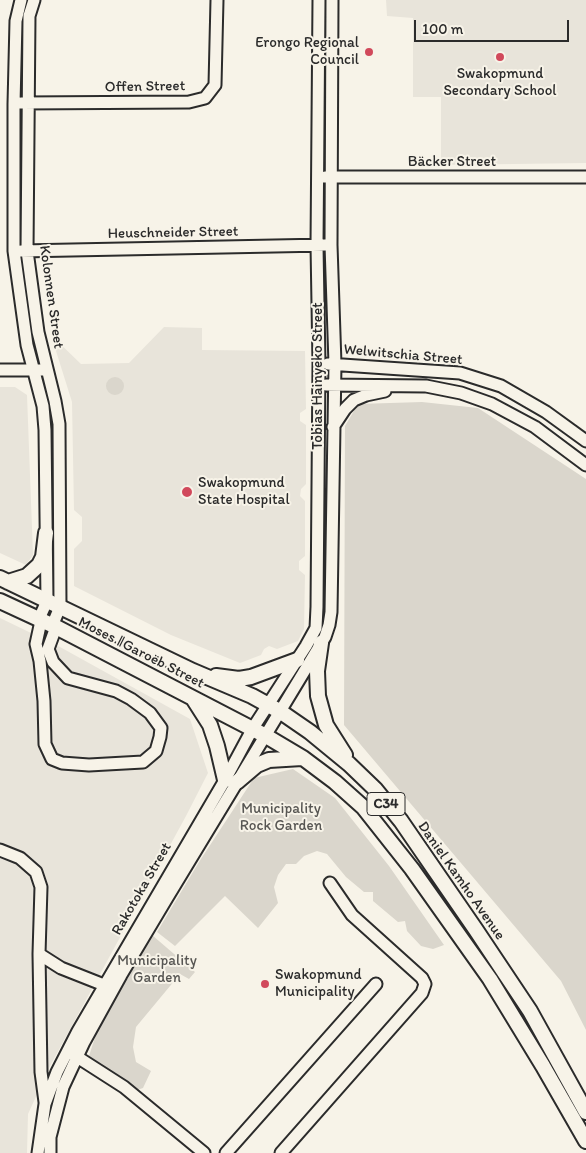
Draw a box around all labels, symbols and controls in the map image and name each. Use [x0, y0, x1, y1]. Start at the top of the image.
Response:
scale bar [416, 10, 571, 42]
text: 100 m [422, 20, 463, 38]
place label: Erongo Regional Council [255, 34, 359, 69]
marker: Erongo Regional Council [363, 46, 375, 58]
marker: Swakopmund Secondary School [494, 51, 506, 63]
place label: Swakopmund Secondary School [443, 65, 557, 100]
street label: Offen Street [105, 77, 185, 97]
street label: Bäcker Street [408, 153, 496, 171]
street label: Heuschneider Street [107, 223, 239, 243]
street label: Kolonnen Street [35, 244, 67, 350]
street label: Tobias Hainyeko Street [309, 302, 327, 450]
street label: Welwitschia Street [343, 341, 463, 369]
place label: Swakopmund State Hospital [198, 474, 290, 509]
marker: Swakopmund State Hospital [180, 485, 194, 499]
street label: Moses ǁGaroëb Street [75, 613, 207, 693]
road number: C34 [367, 792, 405, 816]
park label: Municipality Rock Garden [240, 800, 322, 835]
street label: Daniel Kamho Avenue [413, 818, 509, 944]
street label: Rakotoka Street [108, 839, 176, 939]
park label: Municipality Garden [117, 952, 197, 987]
place label: Swakopmund Municipality [275, 966, 362, 1001]
marker: Swakopmund Municipality [259, 978, 271, 990]

